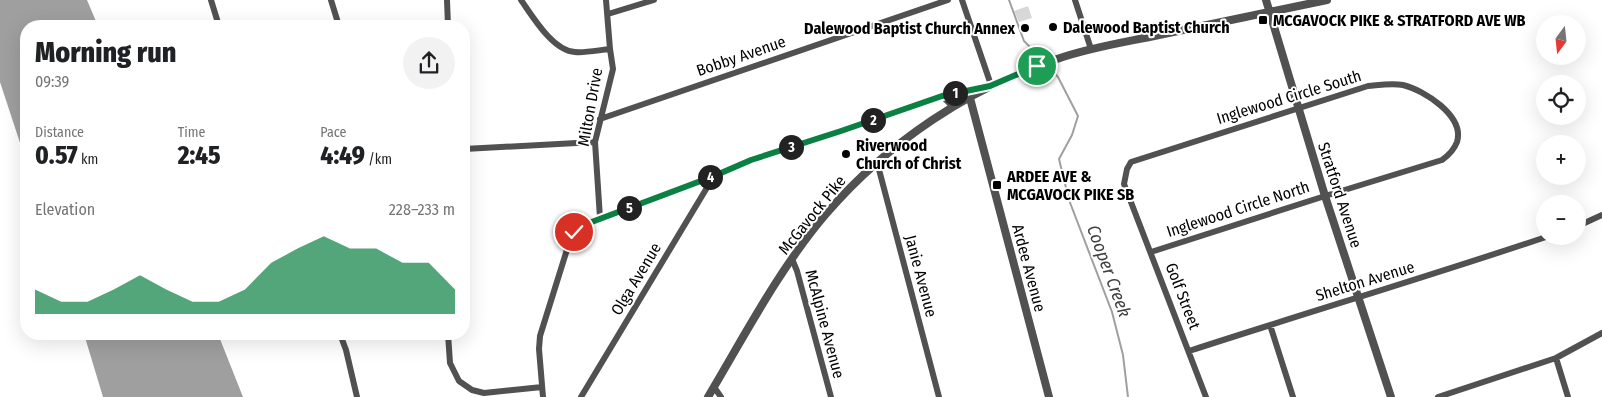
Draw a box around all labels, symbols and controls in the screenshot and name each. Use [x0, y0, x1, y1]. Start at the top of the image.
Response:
place label: MCGAVOCK PIKE & STRATFORD AVE WB [1273, 11, 1526, 30]
marker: MCGAVOCK PIKE & STRATFORD AVE WB [1257, 14, 1269, 26]
north arrow [1536, 15, 1586, 65]
map controls [1536, 15, 1586, 245]
place label: Dalewood Baptist Church [1063, 18, 1230, 37]
place label: Dalewood Baptist Church Annex [804, 19, 1015, 38]
marker: Dalewood Baptist Church [1047, 21, 1059, 33]
marker: Dalewood Baptist Church Annex [1019, 22, 1031, 34]
street label: Bobby Avenue [694, 32, 788, 80]
text: Morning run [35, 36, 176, 69]
button: share [403, 37, 455, 89]
pin [1016, 45, 1058, 87]
icon: arrive [1023, 52, 1051, 80]
street label: Milton Drive [574, 66, 606, 148]
street label: Inglewood Circle South [1214, 66, 1364, 128]
text: 09:39 [35, 72, 69, 91]
button: locate [1536, 75, 1586, 125]
pin: 1 [942, 80, 968, 106]
text: 1 [953, 85, 958, 102]
pin: 2 [860, 108, 886, 132]
text: 2 [870, 112, 877, 129]
text: Distance [35, 124, 84, 141]
text: Time [178, 124, 205, 141]
text: Pace [320, 124, 346, 141]
pin: 3 [778, 134, 804, 160]
button: + [1536, 135, 1586, 185]
place label: Riverwood Church of Christ [856, 136, 962, 173]
text: 3 [788, 139, 795, 156]
street label: Stratford Avenue [1314, 140, 1366, 250]
text: 0.57 [35, 141, 78, 171]
text: 2:45 [178, 141, 220, 171]
text: 4:49 [320, 141, 365, 171]
marker: Riverwood Church of Christ [840, 148, 852, 160]
text: km [78, 151, 98, 168]
text: /km [365, 151, 392, 168]
pin: 4 [698, 164, 722, 190]
place label: ARDEE AVE & MCGAVOCK PIKE SB [1006, 167, 1134, 204]
text: 4 [707, 169, 714, 186]
street label: McGavock Pike [774, 172, 850, 258]
street label: Inglewood Circle North [1164, 177, 1312, 241]
marker: ARDEE AVE & MCGAVOCK PIKE SB [991, 179, 1003, 191]
button: − [1536, 195, 1586, 245]
pin: 5 [616, 196, 642, 220]
text: Elevation [35, 200, 95, 219]
text: 228–233 m [389, 200, 455, 219]
text: 5 [626, 200, 633, 217]
pin [553, 211, 595, 253]
icon: check [560, 218, 588, 246]
street label: Ardee Avenue [1008, 222, 1050, 314]
water label: Cooper Creek [1082, 222, 1136, 320]
street label: Janie Avenue [901, 233, 941, 319]
street label: Olga Avenue [607, 239, 665, 319]
street label: Shelton Avenue [1313, 257, 1417, 305]
street label: Golf Street [1162, 260, 1205, 333]
street label: McAlpine Avenue [801, 268, 849, 380]

